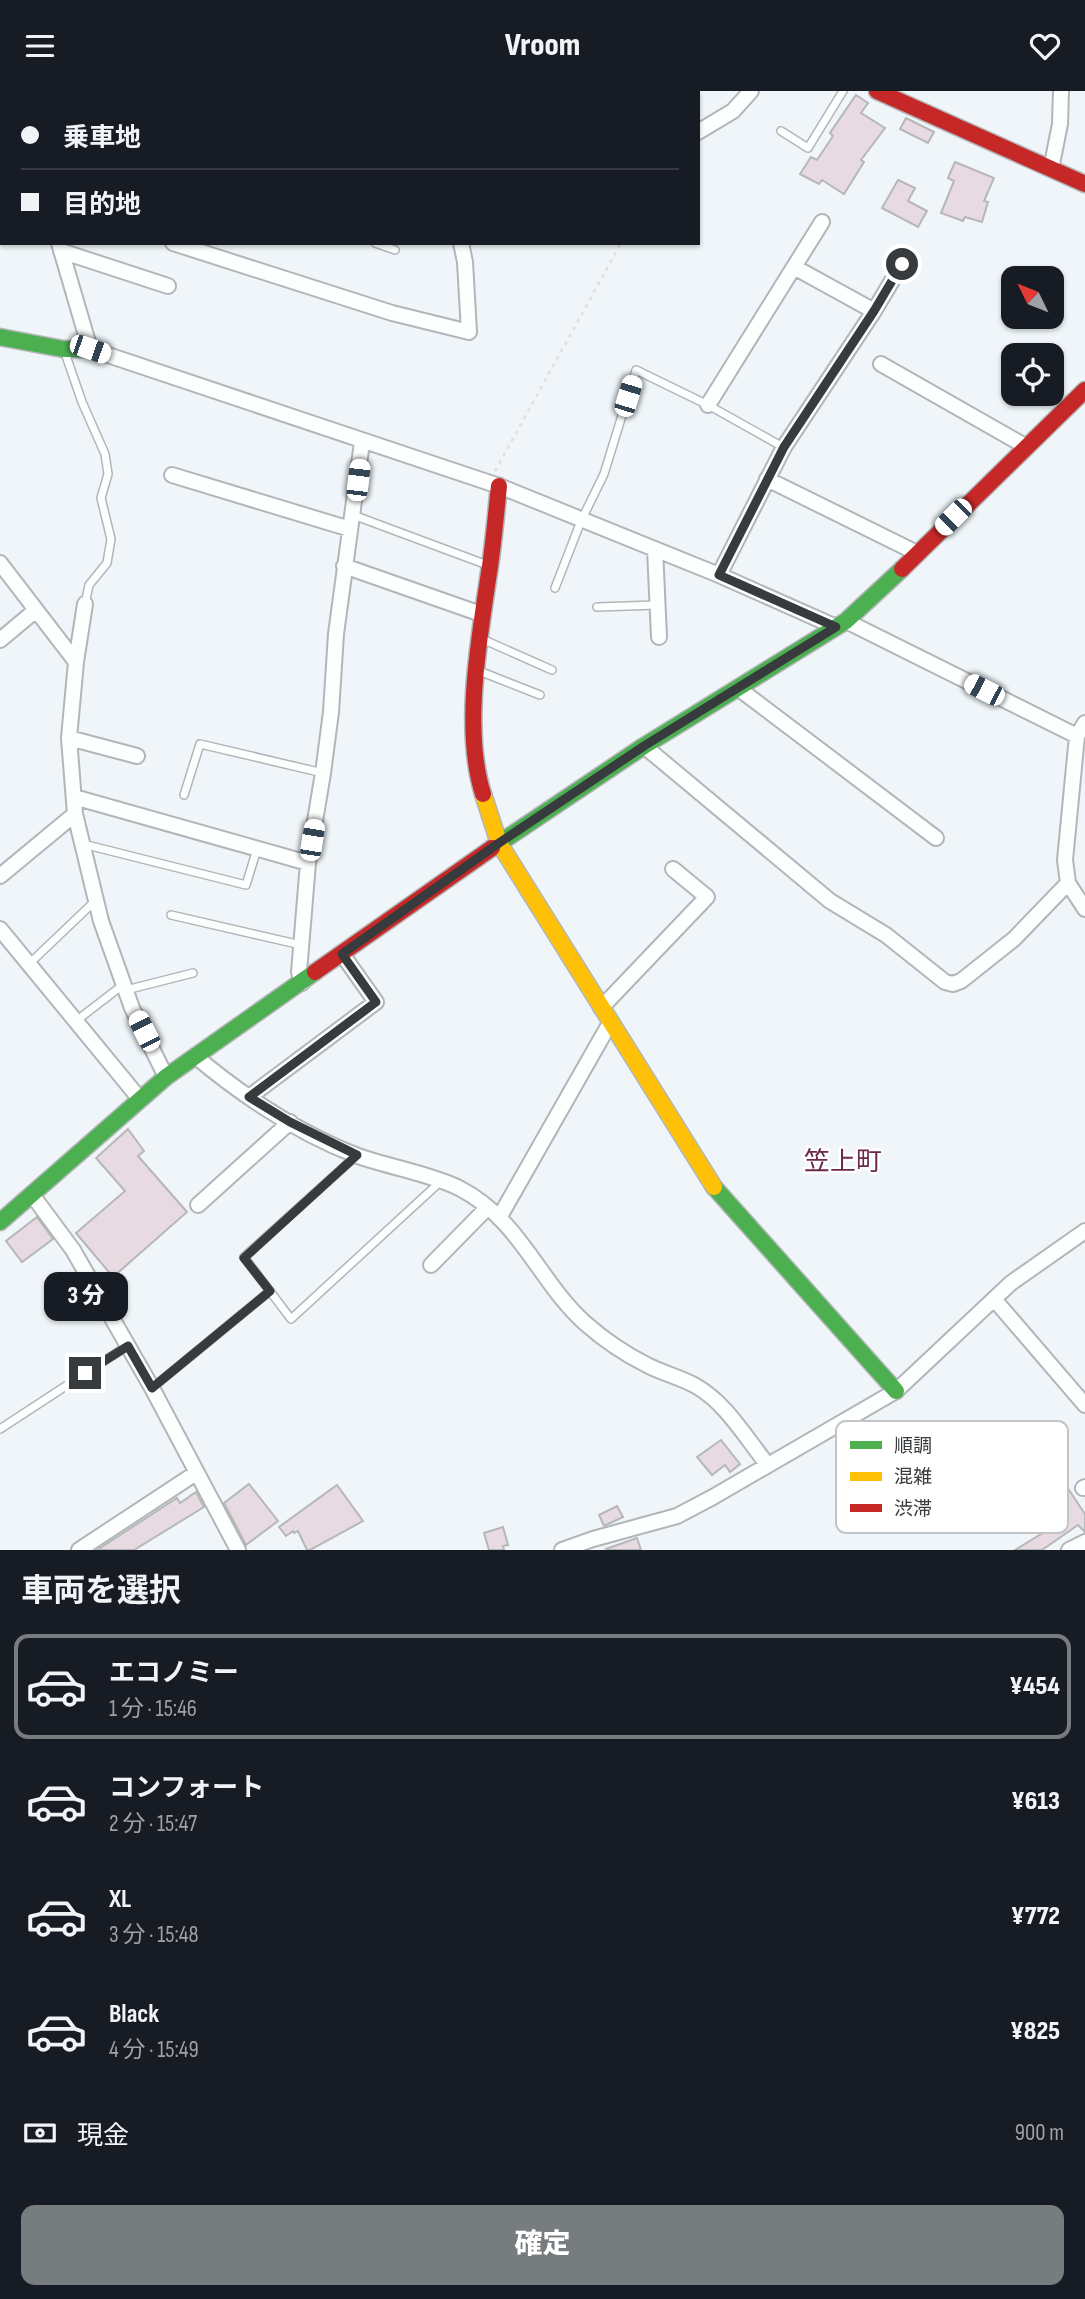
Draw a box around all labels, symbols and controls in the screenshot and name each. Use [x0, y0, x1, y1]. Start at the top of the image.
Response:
text: Vroom [505, 26, 580, 65]
icon: menu [21, 27, 59, 65]
icon: heart [1026, 27, 1064, 65]
text: 乗車地 [63, 123, 141, 154]
text: 目的地 [63, 190, 141, 221]
route start [886, 248, 918, 280]
north arrow [1001, 266, 1064, 329]
map controls [1001, 266, 1064, 406]
car [67, 332, 114, 366]
button: locate [1001, 343, 1064, 406]
car [612, 373, 645, 419]
car [346, 458, 371, 502]
car [931, 495, 976, 539]
car [961, 671, 1008, 709]
car [299, 818, 326, 862]
car [126, 1008, 163, 1054]
district label: 笠上町 [804, 1147, 882, 1178]
callout: 3 分 [43, 1271, 127, 1321]
text: 3 分 [67, 1282, 105, 1310]
route end [69, 1357, 101, 1389]
legend [836, 1421, 1068, 1533]
text: 順調 [894, 1435, 932, 1458]
text: 混雑 [894, 1466, 932, 1489]
text: 渋滞 [894, 1498, 932, 1521]
text: 車両を選択 [21, 1572, 181, 1611]
icon: car [25, 1655, 88, 1718]
text: エコノミー [109, 1658, 239, 1689]
text: ¥454 [1010, 1671, 1060, 1702]
text: 1 分 · 15:46 [109, 1695, 197, 1723]
icon: car [25, 1770, 88, 1833]
text: コンフォート [109, 1773, 264, 1804]
text: ¥613 [1011, 1786, 1060, 1817]
text: 2 分 · 15:47 [109, 1810, 197, 1838]
text: XL [109, 1884, 131, 1915]
icon: car [25, 1885, 88, 1948]
text: ¥772 [1011, 1901, 1060, 1932]
text: 3 分 · 15:48 [109, 1921, 199, 1949]
text: Black [109, 1999, 159, 2030]
icon: car [25, 2000, 88, 2063]
text: ¥825 [1010, 2016, 1060, 2047]
text: 4 分 · 15:49 [109, 2036, 199, 2064]
icon: cash [21, 2114, 59, 2152]
text: 900 m [1015, 2119, 1064, 2147]
text: 現金 [77, 2121, 129, 2152]
button: 確定 [21, 2205, 1064, 2285]

